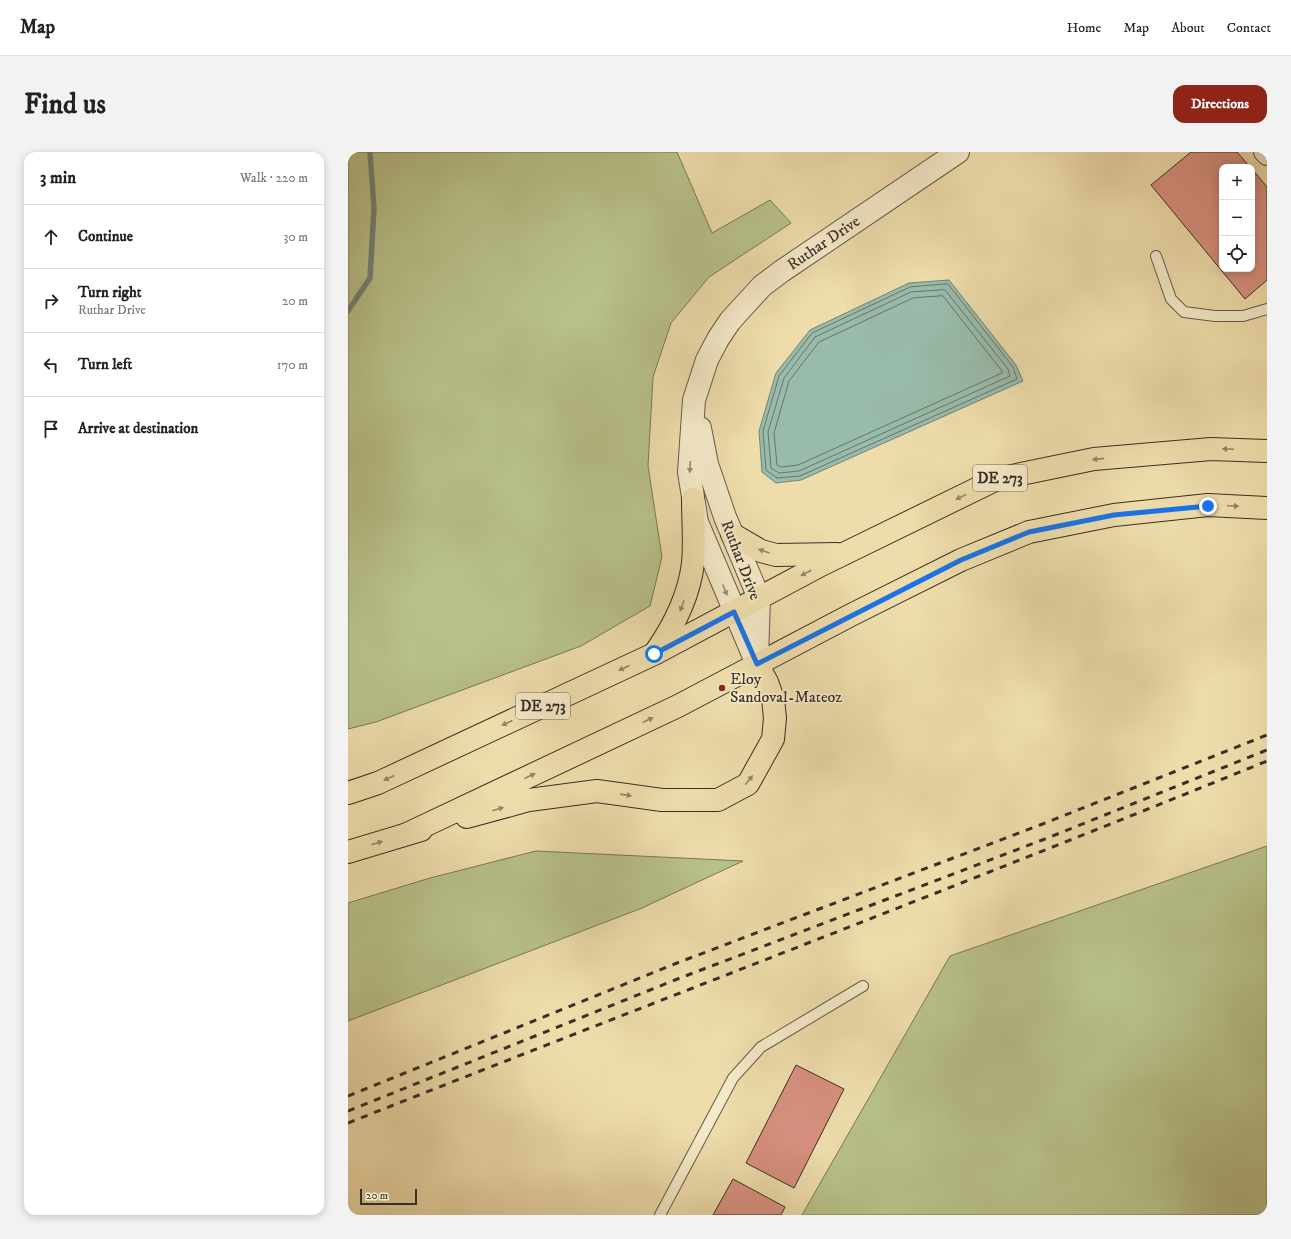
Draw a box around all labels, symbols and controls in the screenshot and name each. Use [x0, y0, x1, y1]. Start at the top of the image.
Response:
text: Map [20, 16, 55, 39]
text: Home [1067, 19, 1101, 37]
text: Map [1123, 19, 1149, 37]
text: About [1171, 19, 1205, 37]
text: Contact [1227, 19, 1271, 37]
button: Directions [1173, 85, 1267, 123]
text: Find us [24, 87, 106, 122]
map controls [1219, 164, 1255, 272]
button: + [1219, 164, 1255, 200]
text: 3 min [40, 167, 76, 189]
text: Walk · 220 m [240, 170, 308, 186]
button: − [1219, 200, 1255, 236]
street label: Ruthar Drive [783, 211, 864, 275]
icon: ahead [40, 226, 62, 248]
text: Continue [78, 227, 133, 246]
text: 30 m [284, 229, 308, 245]
button: locate [1219, 236, 1255, 272]
text: Turn right [78, 283, 141, 302]
icon: right [40, 290, 62, 312]
text: 20 m [282, 293, 308, 309]
text: Ruthar Drive [78, 302, 146, 318]
icon: left [40, 354, 62, 376]
text: Turn left [78, 355, 132, 374]
text: 170 m [277, 357, 308, 373]
icon: arrive [40, 418, 62, 440]
text: Arrive at destination [78, 419, 198, 438]
one-way arrow [1222, 446, 1234, 453]
one-way arrow [1092, 455, 1105, 462]
one-way arrow [686, 461, 693, 473]
road number: DE 273 [973, 465, 1027, 491]
one-way arrow [955, 494, 966, 500]
route end [1199, 497, 1217, 515]
one-way arrow [1227, 503, 1239, 510]
street label: Ruthar Drive [717, 517, 765, 603]
one-way arrow [757, 548, 769, 554]
one-way arrow [801, 570, 812, 576]
one-way arrow [722, 585, 728, 596]
one-way arrow [678, 601, 684, 613]
route start [645, 645, 663, 663]
one-way arrow [619, 665, 630, 671]
place label: Eloy Sandoval-Mateoz [730, 669, 842, 707]
marker: Eloy Sandoval-Mateoz [717, 683, 727, 693]
road number: DE 273 [516, 693, 570, 719]
one-way arrow [642, 717, 653, 723]
one-way arrow [501, 720, 512, 726]
one-way arrow [525, 773, 536, 779]
one-way arrow [383, 775, 394, 781]
one-way arrow [745, 775, 753, 786]
one-way arrow [620, 792, 632, 798]
one-way arrow [492, 806, 504, 812]
one-way arrow [372, 840, 384, 846]
scale bar [360, 1187, 417, 1206]
text: 20 m [366, 1189, 388, 1203]

